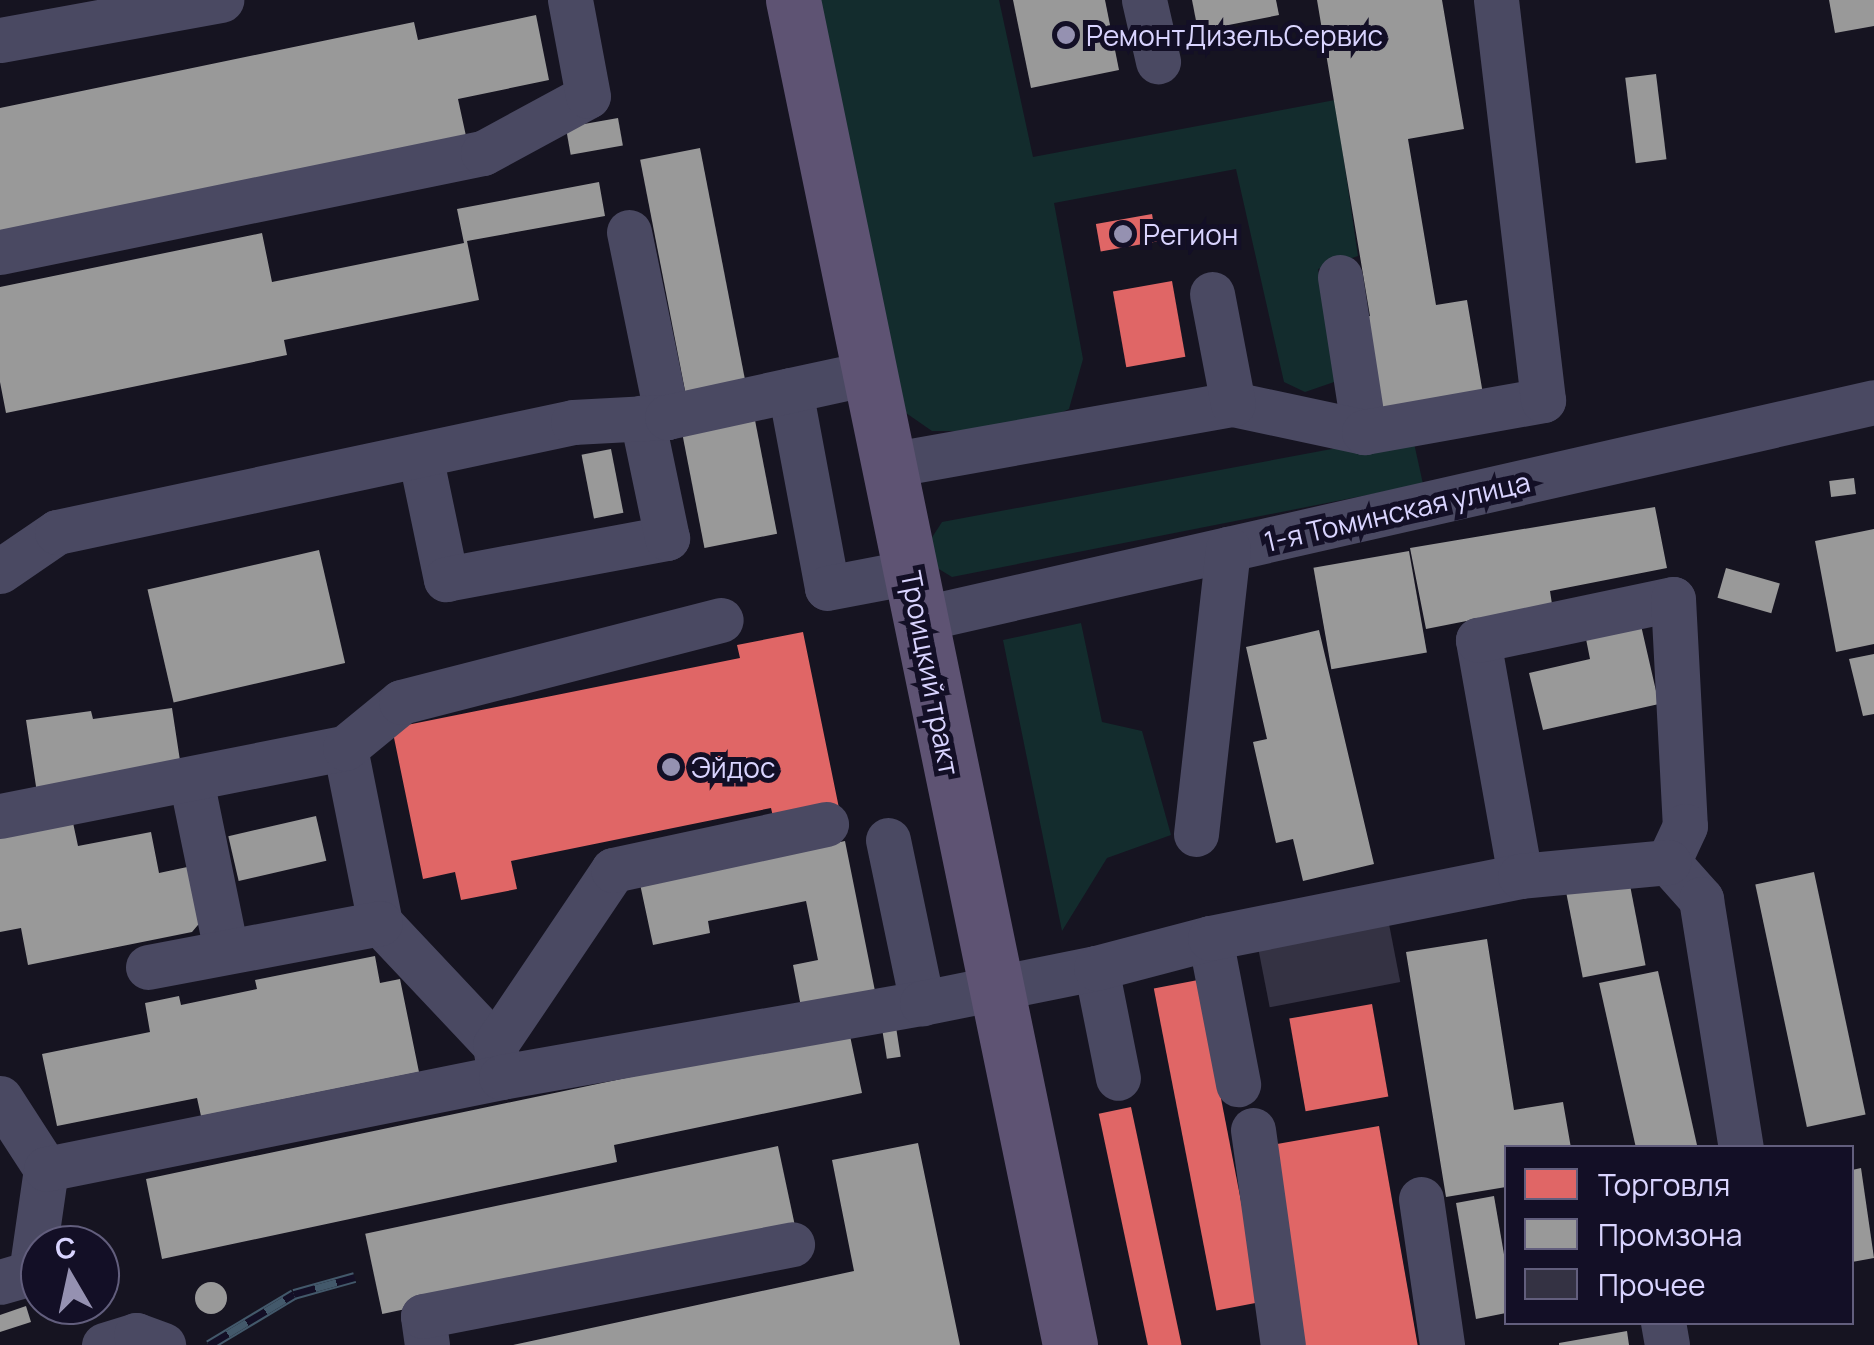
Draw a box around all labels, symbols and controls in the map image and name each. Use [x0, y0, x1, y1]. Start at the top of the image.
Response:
place label: РемонтДизельСервис [1086, 18, 1383, 52]
marker: РемонтДизельСервис [1055, 24, 1077, 46]
place label: Регион [1143, 217, 1238, 251]
marker: Регион [1112, 223, 1134, 245]
street label: 1-я Томинская улица [1261, 464, 1533, 558]
street label: Троицкий тракт [895, 568, 967, 778]
place label: Эйдос [691, 750, 775, 784]
marker: Эйдос [660, 756, 682, 778]
legend [1504, 1145, 1854, 1325]
text: Торговля [1598, 1164, 1730, 1205]
text: Промзона [1598, 1214, 1742, 1255]
north arrow [20, 1225, 120, 1325]
text: С [52, 1227, 79, 1268]
text: Прочее [1598, 1264, 1706, 1305]

